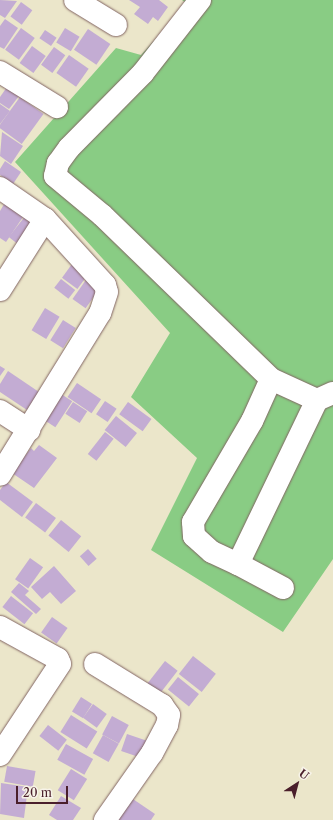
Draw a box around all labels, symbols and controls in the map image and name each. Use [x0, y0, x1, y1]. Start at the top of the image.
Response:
north arrow [277, 764, 317, 804]
text: U [296, 766, 312, 783]
scale bar [18, 778, 70, 804]
text: 20 m [23, 785, 52, 800]

